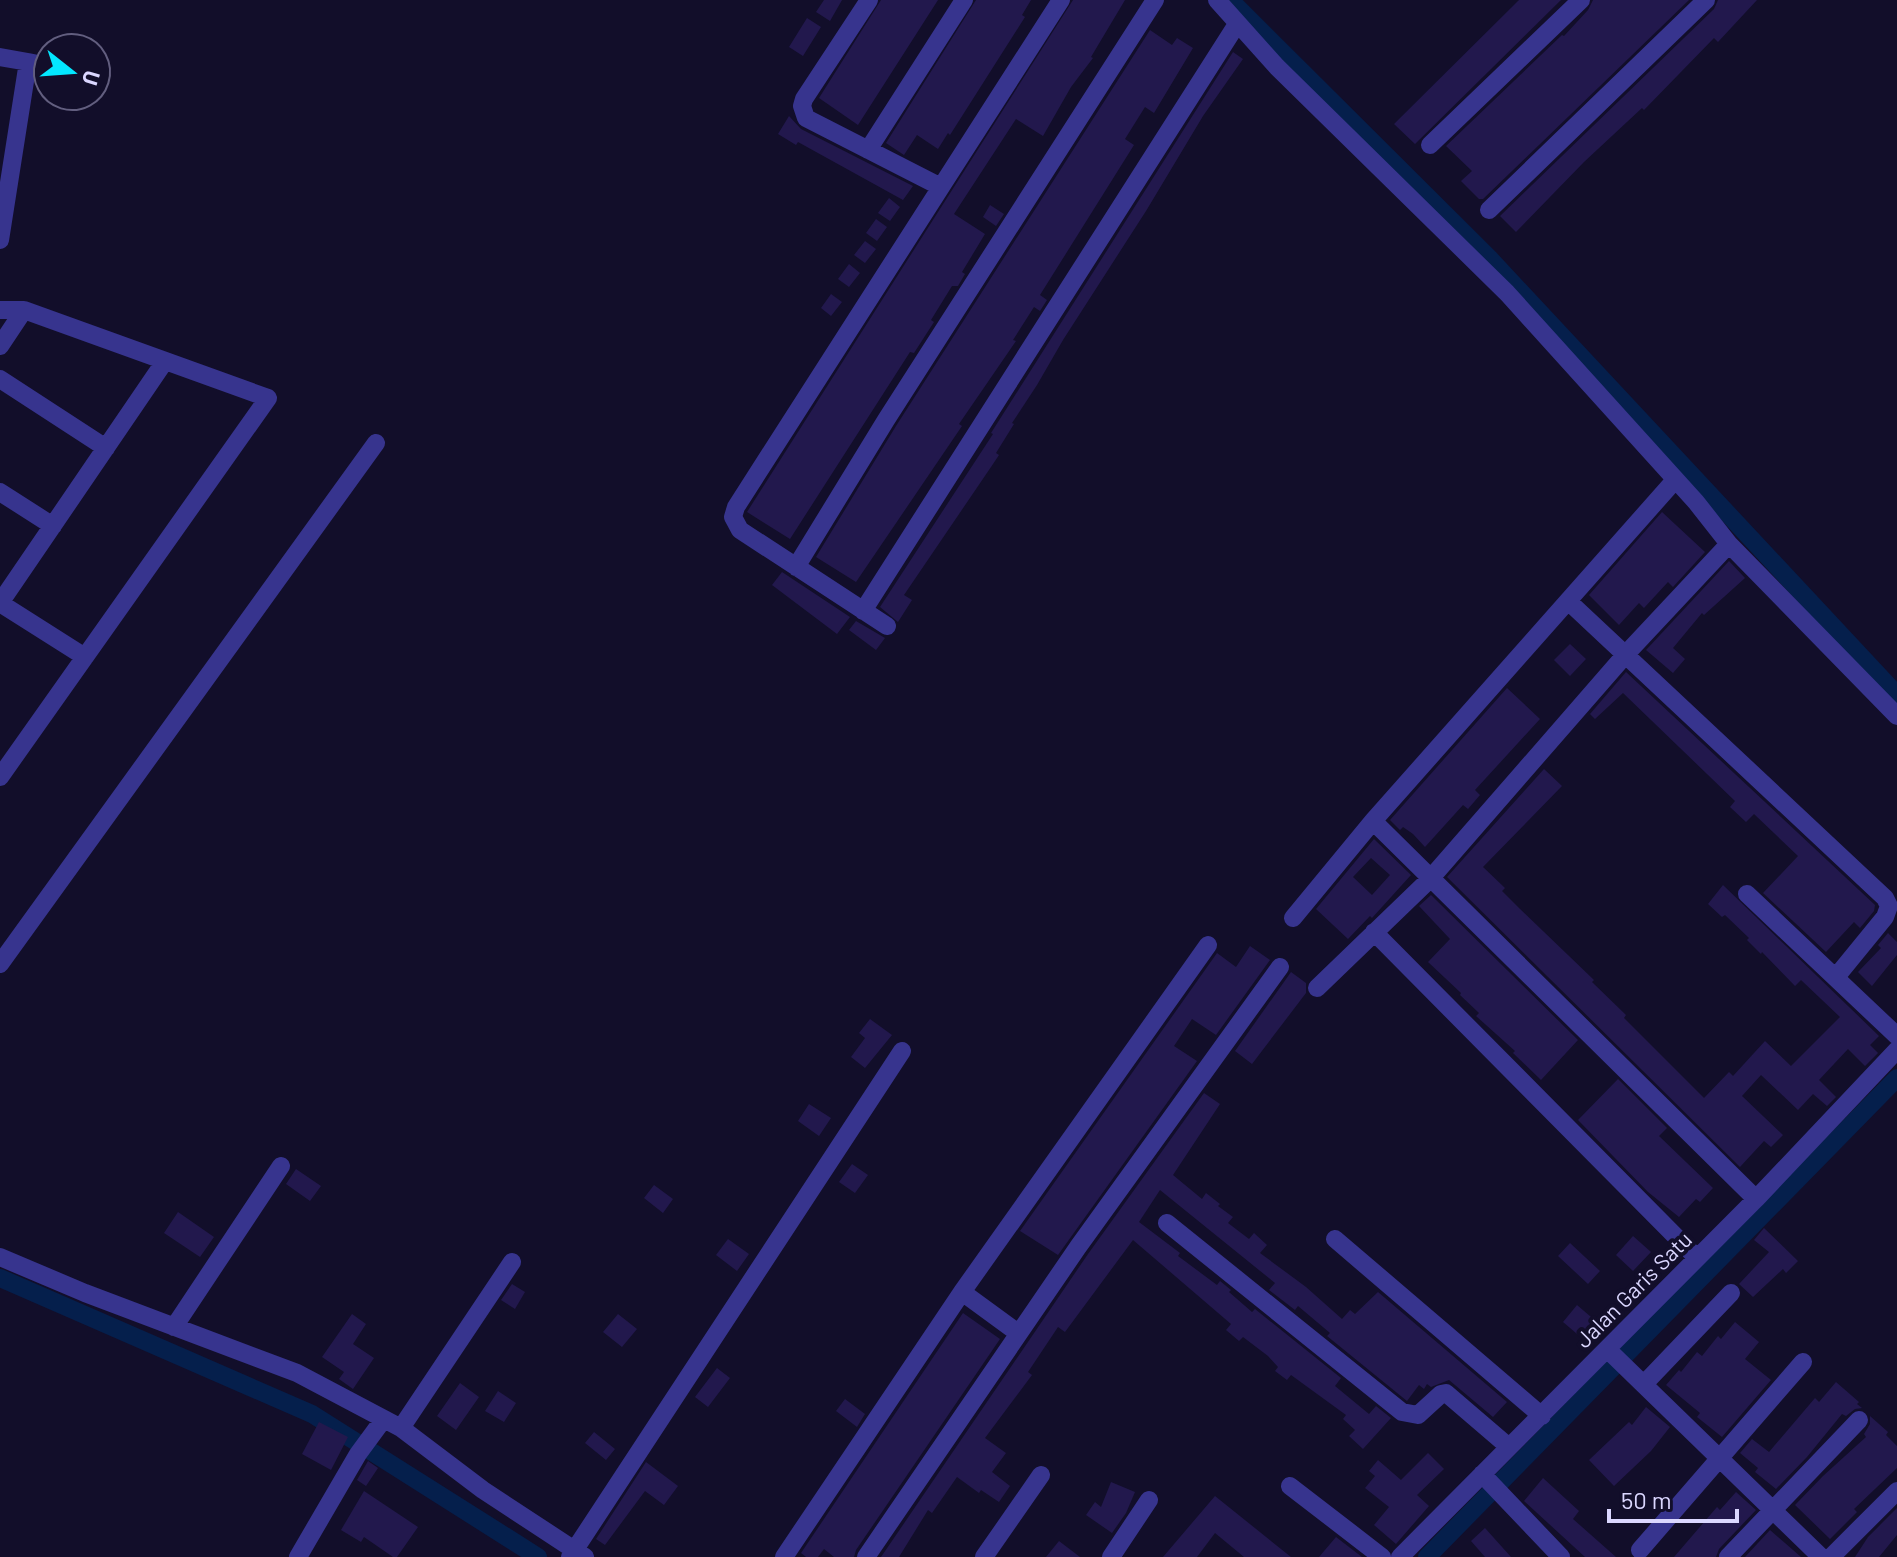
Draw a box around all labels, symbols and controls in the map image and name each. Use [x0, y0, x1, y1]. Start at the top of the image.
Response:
north arrow [32, 32, 112, 112]
text: U [78, 68, 107, 89]
street label: Jalan Garis Satu [1570, 1226, 1696, 1352]
scale bar [1609, 1473, 1737, 1523]
text: 50 m [1621, 1485, 1672, 1514]

